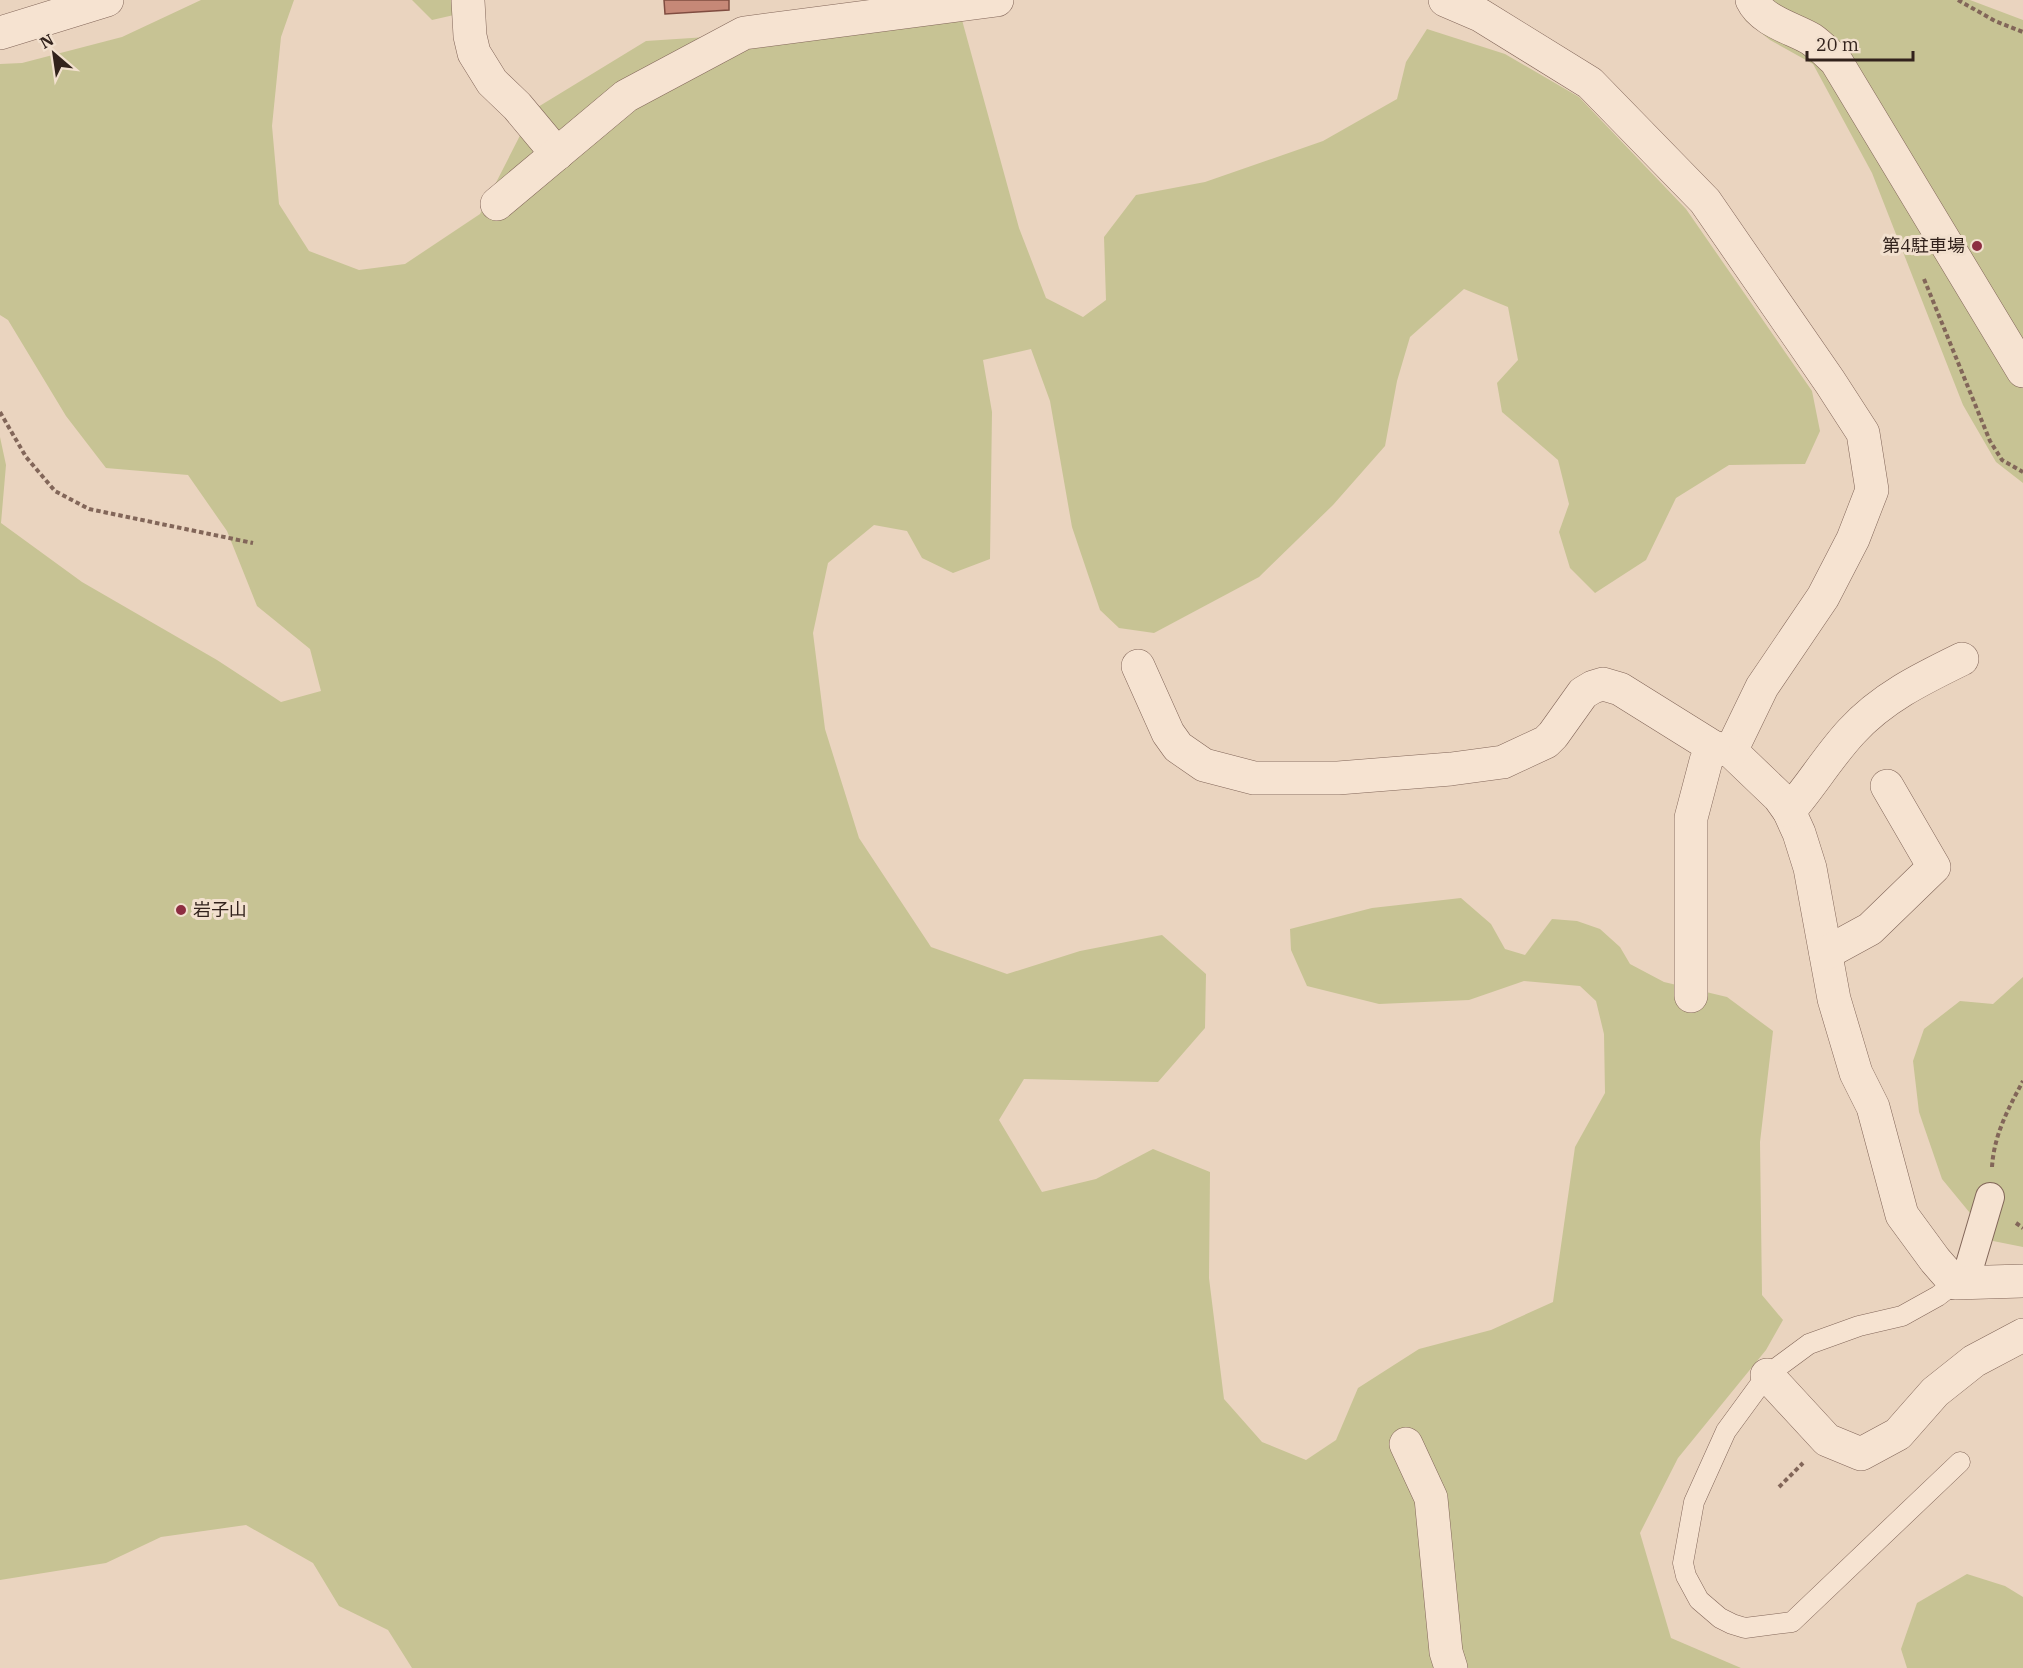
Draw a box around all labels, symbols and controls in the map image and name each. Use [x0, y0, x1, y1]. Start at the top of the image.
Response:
north arrow [24, 24, 84, 84]
scale bar [1807, 24, 1914, 62]
text: N [36, 29, 57, 53]
text: 20 m [1816, 33, 1859, 56]
place label: 第4駐車場 [1882, 234, 1965, 257]
marker: 第4駐車場 [1970, 239, 1984, 253]
place label: 岩子山 [193, 898, 247, 921]
marker: 岩子山 [174, 903, 188, 917]

